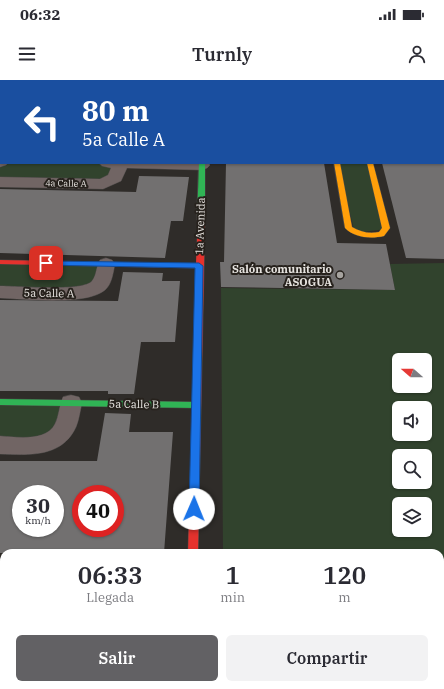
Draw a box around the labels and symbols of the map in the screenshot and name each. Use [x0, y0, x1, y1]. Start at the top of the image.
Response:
street label: 4a Calle A [45, 177, 88, 189]
street label: 1a Avenida [192, 197, 208, 255]
pin [29, 246, 63, 280]
place label: Salón comunitario ASOGUA [232, 262, 332, 289]
marker: Salón comunitario ASOGUA [335, 270, 345, 280]
street label: 5a Calle A [23, 286, 75, 300]
north arrow [392, 353, 432, 393]
street label: 5a Calle B [109, 397, 159, 411]
speed limit sign: 40 [72, 485, 124, 537]
position arrow [173, 488, 215, 530]

